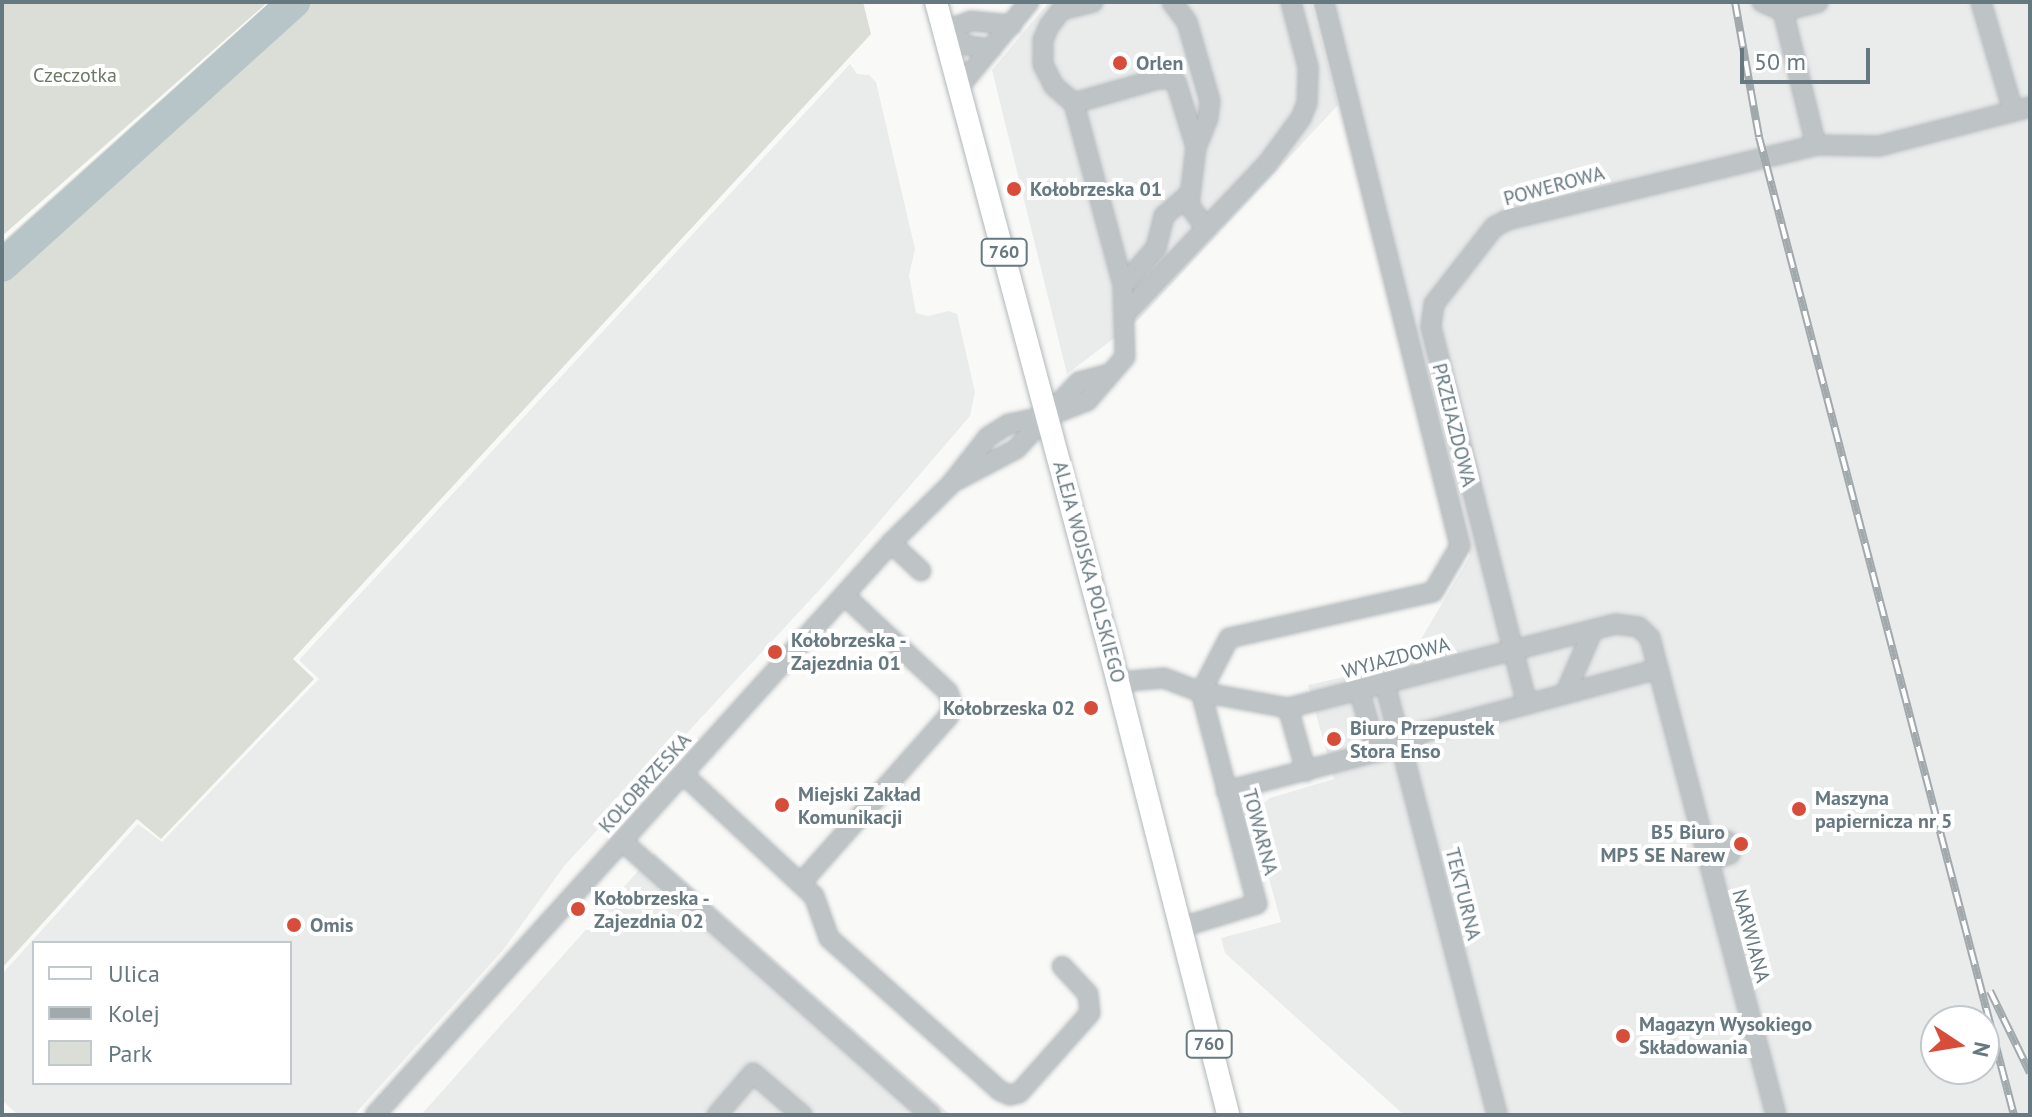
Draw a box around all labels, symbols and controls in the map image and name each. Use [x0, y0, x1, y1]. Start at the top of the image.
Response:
scale bar [1744, 32, 1874, 82]
text: 50 m [1754, 46, 1806, 77]
place label: Orlen [1136, 51, 1183, 75]
marker: Orlen [1111, 54, 1129, 72]
park label: Czeczotka [33, 63, 117, 87]
street label: POWEROWA [1501, 161, 1607, 211]
place label: Kołobrzeska 01 [1030, 177, 1162, 201]
marker: Kołobrzeska 01 [1005, 180, 1023, 198]
road number: 760 [980, 238, 1028, 266]
street label: PRZEJAZDOWA [1427, 361, 1481, 489]
street label: ALEJA WOJSKA POLSKIEGO [1048, 457, 1130, 687]
place label: Kołobrzeska - Zajezdnia 01 [791, 628, 908, 675]
street label: WYJAZDOWA [1340, 632, 1452, 684]
marker: Kołobrzeska - Zajezdnia 01 [766, 643, 784, 661]
place label: Kołobrzeska 02 [943, 696, 1075, 720]
marker: Kołobrzeska 02 [1082, 699, 1100, 717]
place label: Biuro Przepustek Stora Enso [1350, 716, 1495, 763]
street label: KOŁOBRZESKA [594, 728, 696, 838]
marker: Biuro Przepustek Stora Enso [1325, 730, 1343, 748]
place label: Miejski Zakład Komunikacji [798, 782, 921, 829]
street label: TOWARNA [1237, 786, 1283, 878]
place label: Maszyna papiernicza nr 5 [1815, 786, 1952, 833]
marker: Miejski Zakład Komunikacji [773, 796, 791, 814]
marker: Maszyna papiernicza nr 5 [1790, 800, 1808, 818]
place label: B5 Biuro MP5 SE Narew [1601, 820, 1725, 867]
marker: B5 Biuro MP5 SE Narew [1732, 835, 1750, 853]
street label: TEKTURNA [1440, 845, 1486, 943]
place label: Kołobrzeska - Zajezdnia 02 [594, 886, 711, 933]
street label: NARWIANA [1727, 887, 1775, 985]
marker: Kołobrzeska - Zajezdnia 02 [569, 900, 587, 918]
place label: Omis [310, 913, 353, 937]
marker: Omis [285, 916, 303, 934]
legend [32, 941, 292, 1085]
text: Ulica [108, 958, 160, 989]
text: Kolej [108, 998, 160, 1029]
north arrow [1920, 1005, 2000, 1085]
place label: Magazyn Wysokiego Składowania [1639, 1012, 1813, 1059]
marker: Magazyn Wysokiego Składowania [1614, 1027, 1632, 1045]
road number: 760 [1185, 1030, 1233, 1058]
text: Park [108, 1038, 152, 1069]
text: N [1966, 1040, 1997, 1060]

